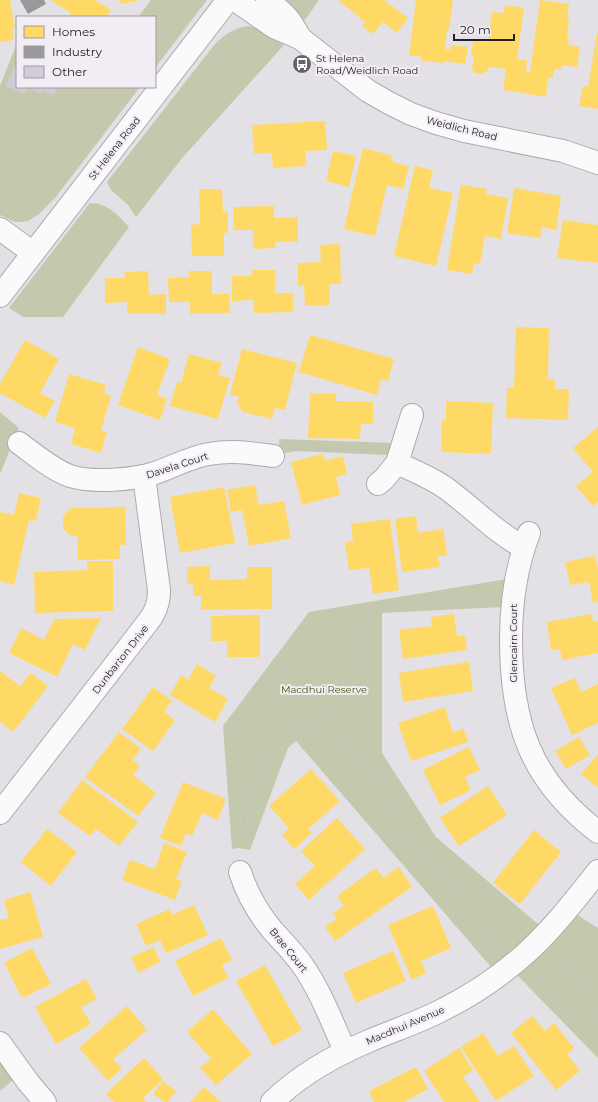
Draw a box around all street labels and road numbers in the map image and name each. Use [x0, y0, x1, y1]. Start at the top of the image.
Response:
street label: Weidlich Road [425, 113, 499, 144]
street label: St Helena Road [86, 114, 143, 183]
street label: Davela Court [144, 449, 210, 482]
street label: Glencairn Court [507, 604, 520, 682]
street label: Dunbarton Drive [89, 622, 151, 697]
street label: Brae Court [267, 925, 311, 975]
street label: Macdhui Avenue [364, 1003, 447, 1048]

